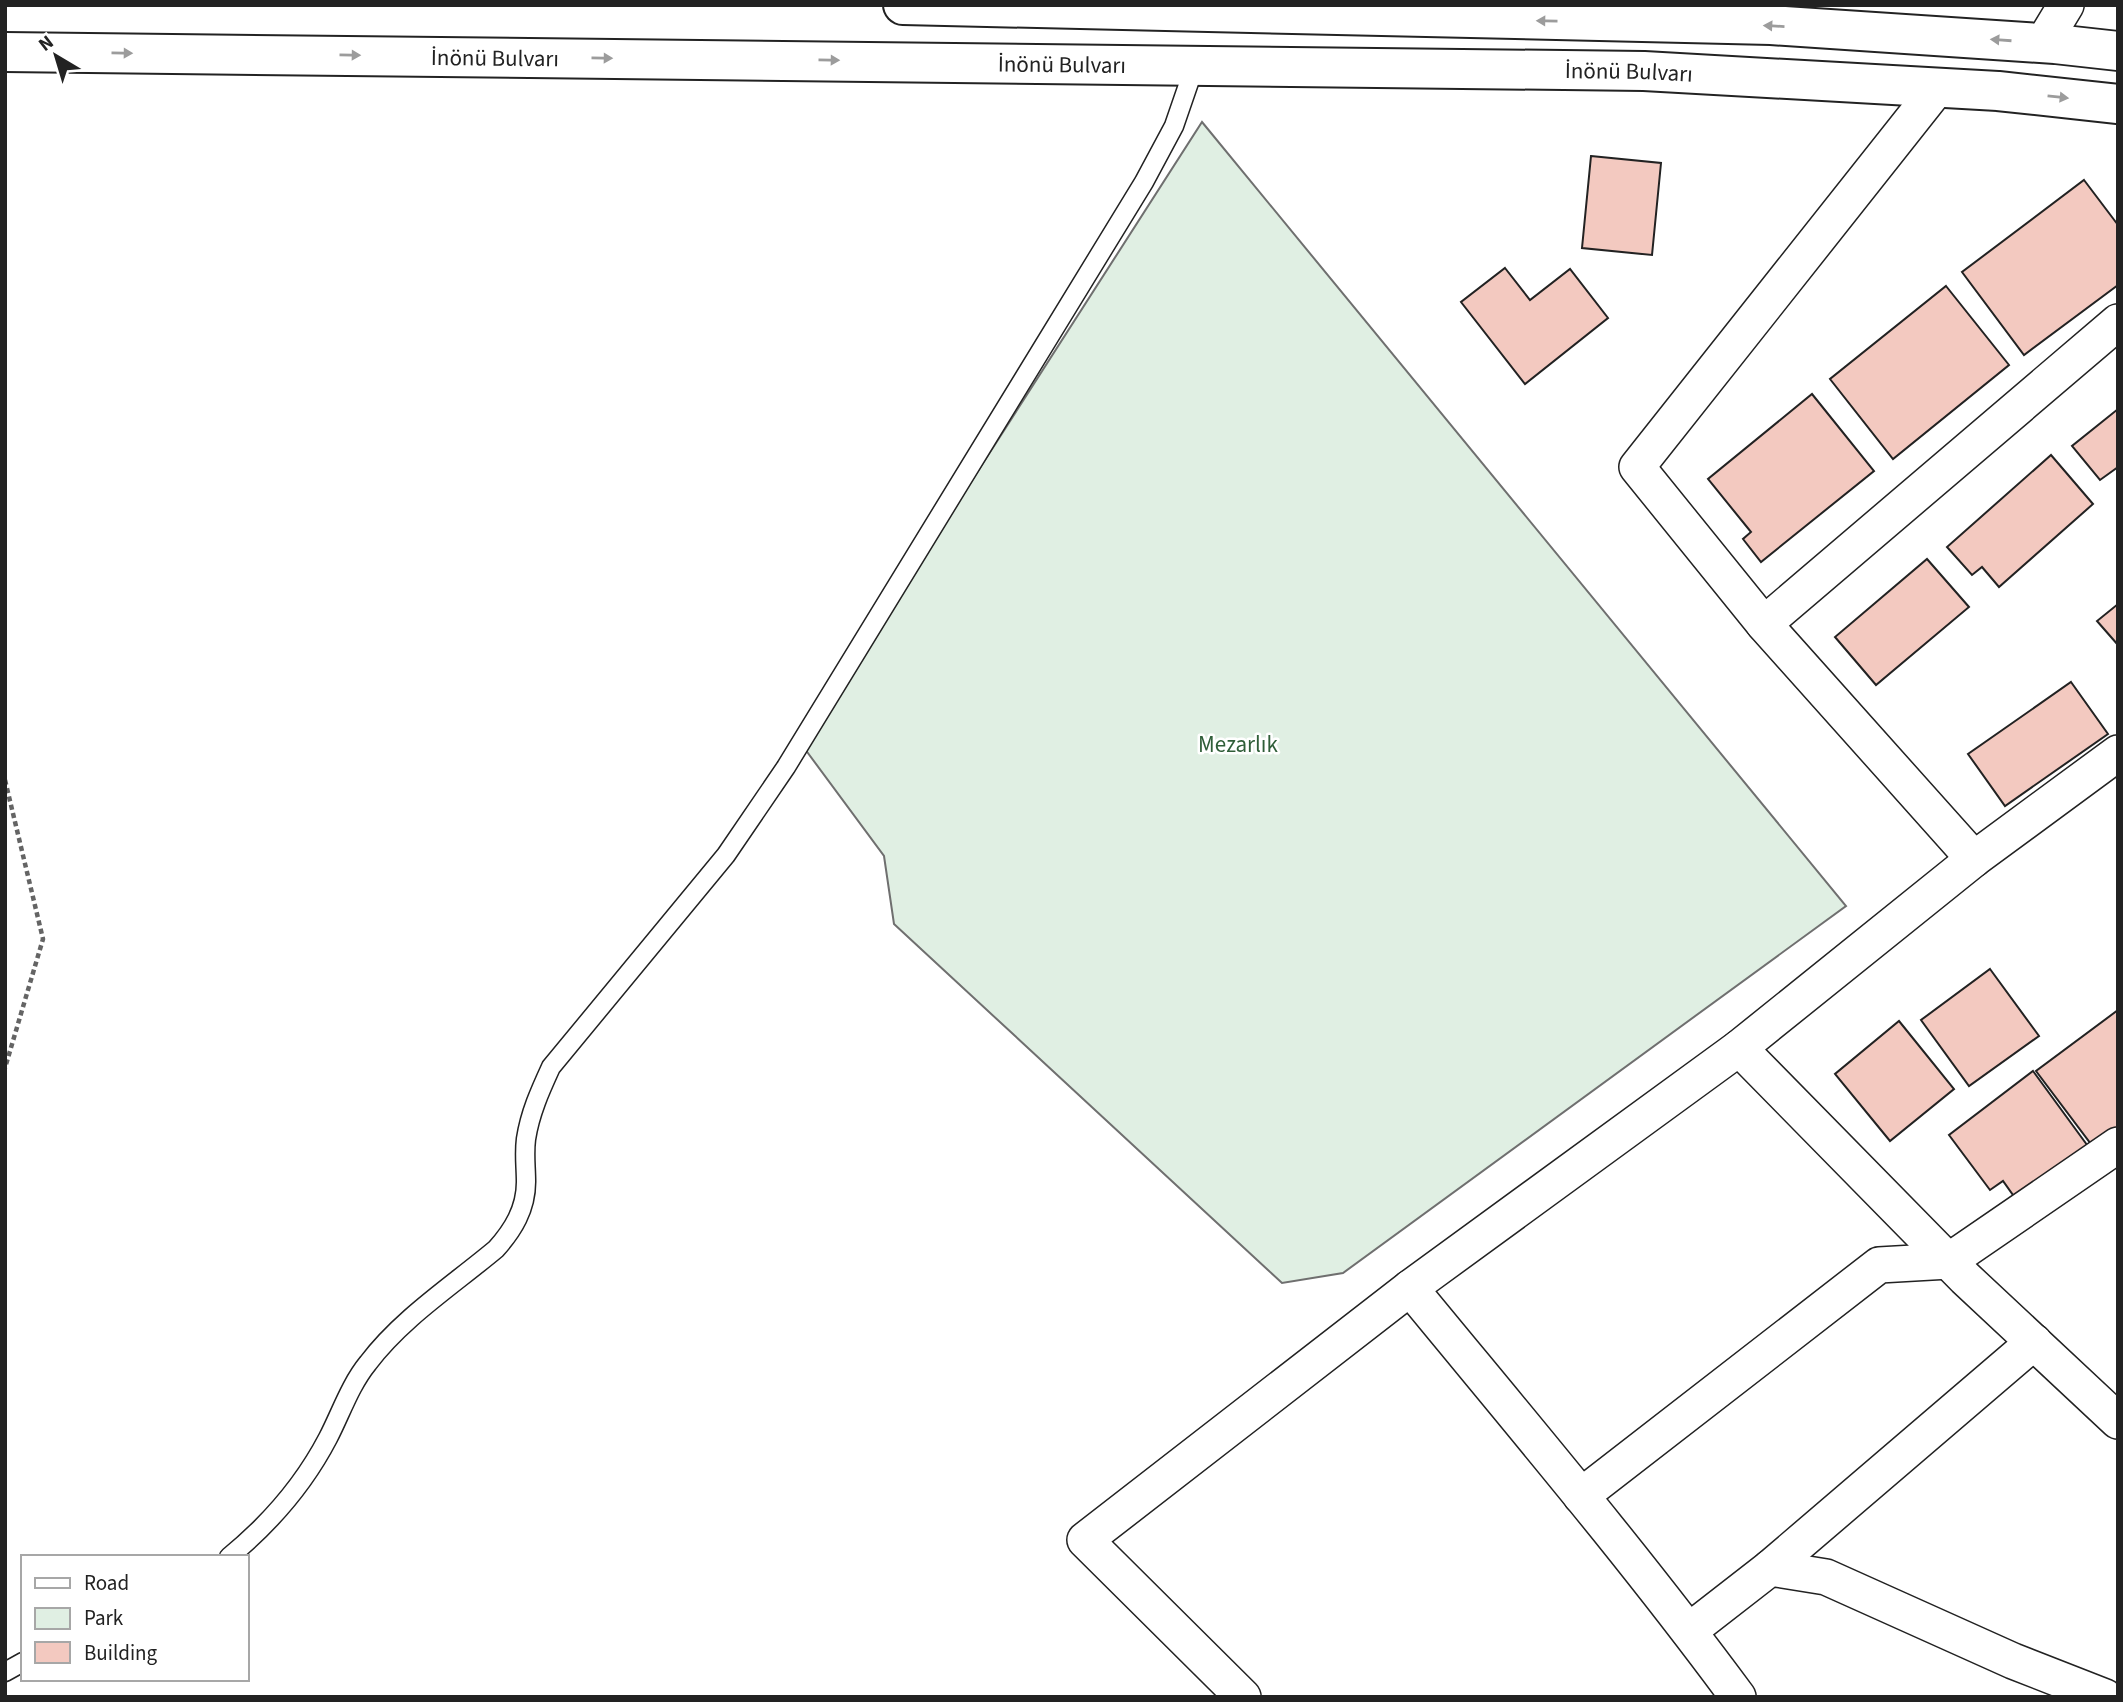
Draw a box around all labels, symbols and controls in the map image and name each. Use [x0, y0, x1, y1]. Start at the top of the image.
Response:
one-way arrow [1535, 15, 1557, 26]
one-way arrow [1763, 20, 1785, 31]
north arrow [21, 21, 91, 91]
text: N [33, 29, 60, 58]
one-way arrow [1990, 35, 2012, 46]
street label: İnönü Bulvarı [431, 41, 559, 75]
one-way arrow [112, 47, 134, 59]
street label: İnönü Bulvarı [998, 48, 1126, 82]
one-way arrow [339, 49, 361, 61]
one-way arrow [591, 52, 613, 64]
one-way arrow [819, 54, 841, 66]
street label: İnönü Bulvarı [1565, 54, 1694, 91]
one-way arrow [2047, 92, 2069, 103]
park label: Mezarlık [1198, 728, 1279, 761]
legend [21, 1555, 248, 1681]
text: Road [84, 1568, 129, 1598]
text: Park [84, 1603, 124, 1633]
text: Building [84, 1638, 158, 1668]

